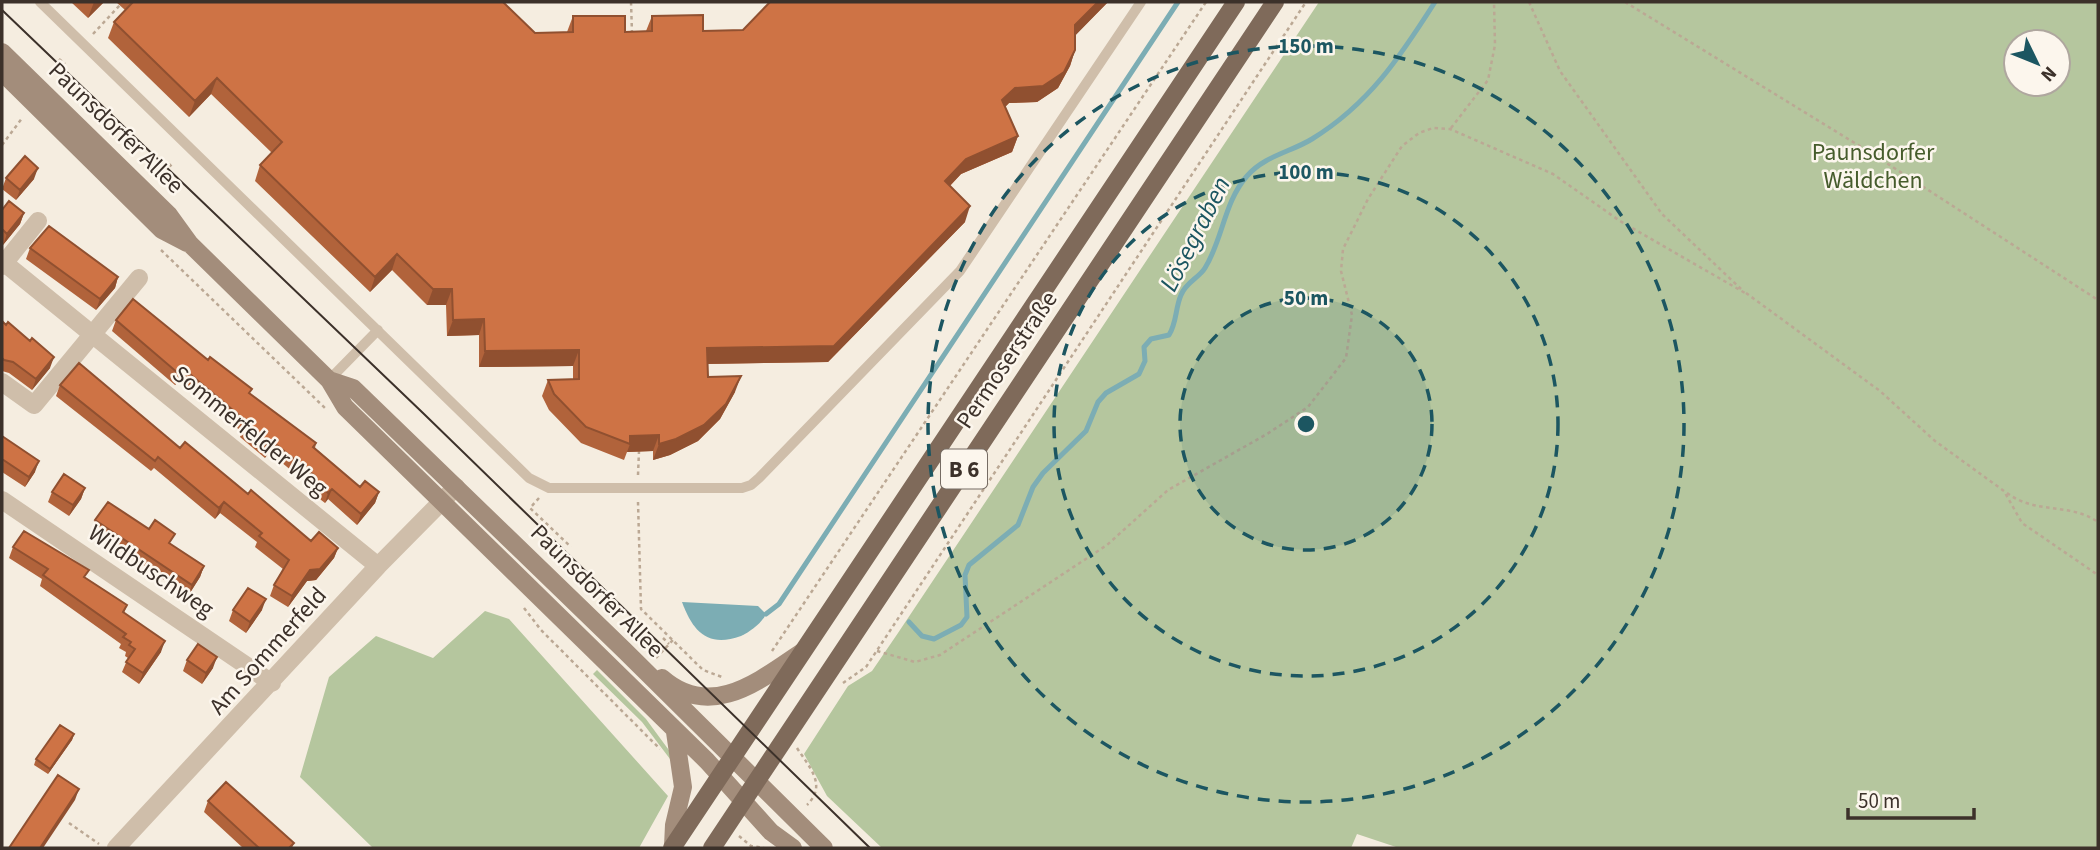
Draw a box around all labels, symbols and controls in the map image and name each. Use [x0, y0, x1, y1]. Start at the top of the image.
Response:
north arrow [2002, 28, 2072, 98]
text: 150 m [1278, 31, 1334, 61]
street label: Paunsdorfer Allee [40, 54, 192, 202]
text: N [2034, 60, 2063, 87]
park label: Paunsdorfer Wäldchen [1812, 135, 1935, 198]
text: 100 m [1278, 157, 1334, 187]
water label: Lösegraben [1150, 170, 1240, 298]
text: 50 m [1284, 283, 1328, 313]
street label: Permoserstraße [948, 284, 1066, 436]
street label: Sommerfelder Weg [165, 357, 335, 505]
centre of rings [1294, 412, 1318, 436]
road number: B 6 [941, 449, 987, 489]
street label: Wildbuschweg [81, 516, 221, 626]
street label: Paunsdorfer Allee [522, 516, 672, 666]
street label: Am Sommerfeld [201, 579, 335, 723]
scale bar [1848, 776, 1974, 820]
text: 50 m [1858, 786, 1900, 816]

